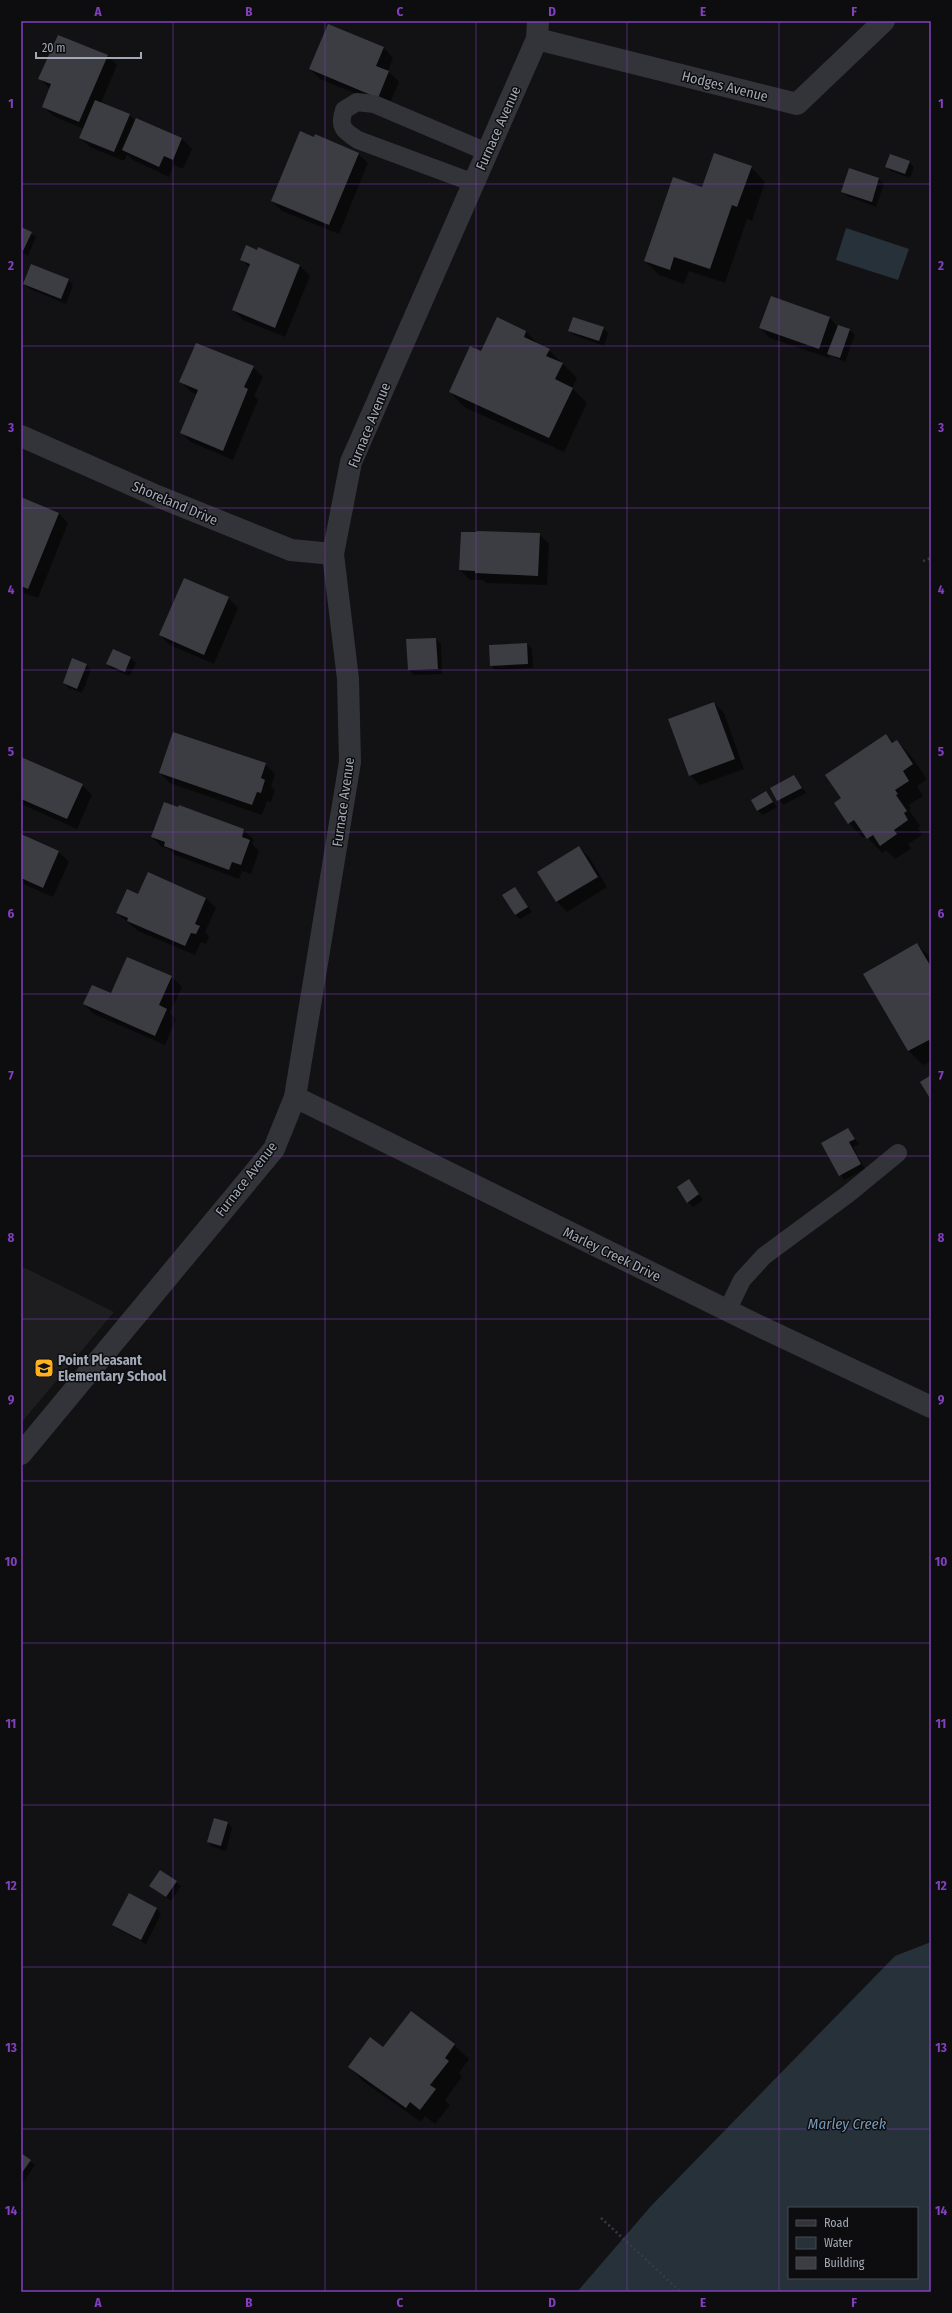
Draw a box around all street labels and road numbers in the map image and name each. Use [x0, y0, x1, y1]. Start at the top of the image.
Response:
street label: Hodges Avenue [680, 68, 770, 105]
street label: Furnace Avenue [472, 84, 525, 173]
street label: Furnace Avenue [345, 380, 394, 470]
street label: Shoreland Drive [129, 478, 220, 529]
street label: Furnace Avenue [329, 756, 358, 848]
street label: Furnace Avenue [212, 1139, 281, 1220]
street label: Marley Creek Drive [560, 1223, 663, 1285]

